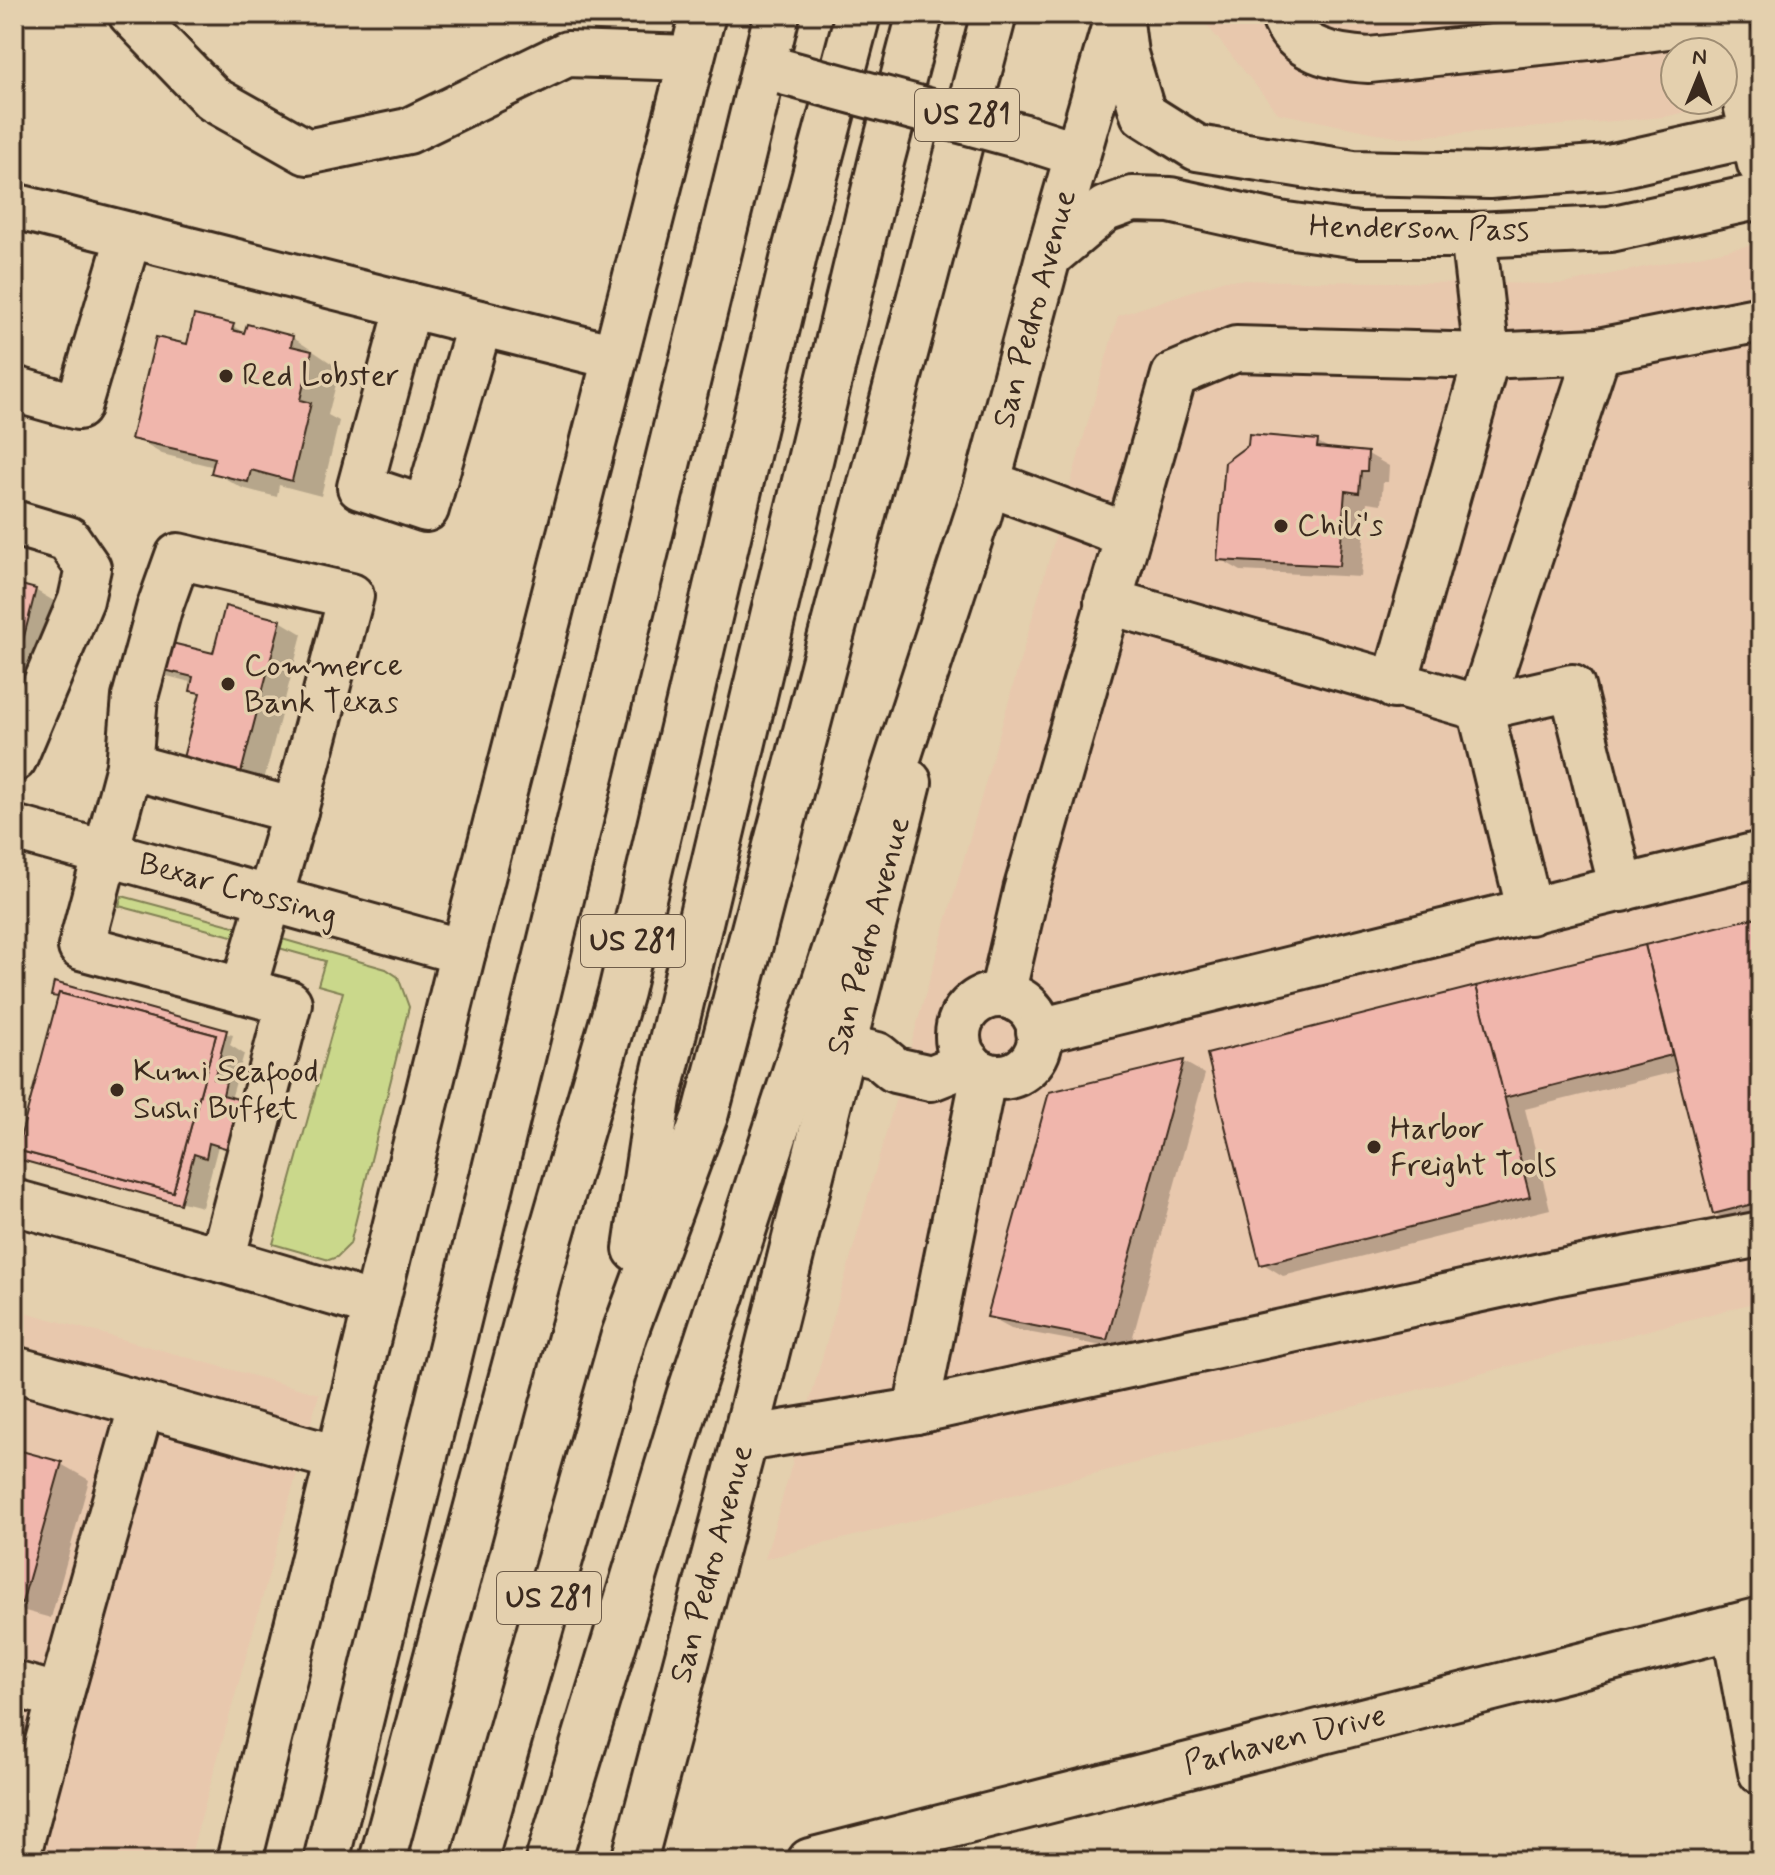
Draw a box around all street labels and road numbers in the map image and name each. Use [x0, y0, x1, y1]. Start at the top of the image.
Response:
road number: US 281 [915, 89, 1019, 141]
street label: San Pedro Avenue [983, 185, 1087, 433]
street label: Henderson Pass [1308, 206, 1530, 252]
street label: San Pedro Avenue [817, 812, 921, 1060]
street label: Bexar Crossing [134, 843, 342, 937]
road number: US 281 [581, 915, 685, 967]
street label: San Pedro Avenue [660, 1440, 764, 1688]
road number: US 281 [497, 1572, 601, 1624]
street label: Parhaven Drive [1180, 1695, 1390, 1785]

